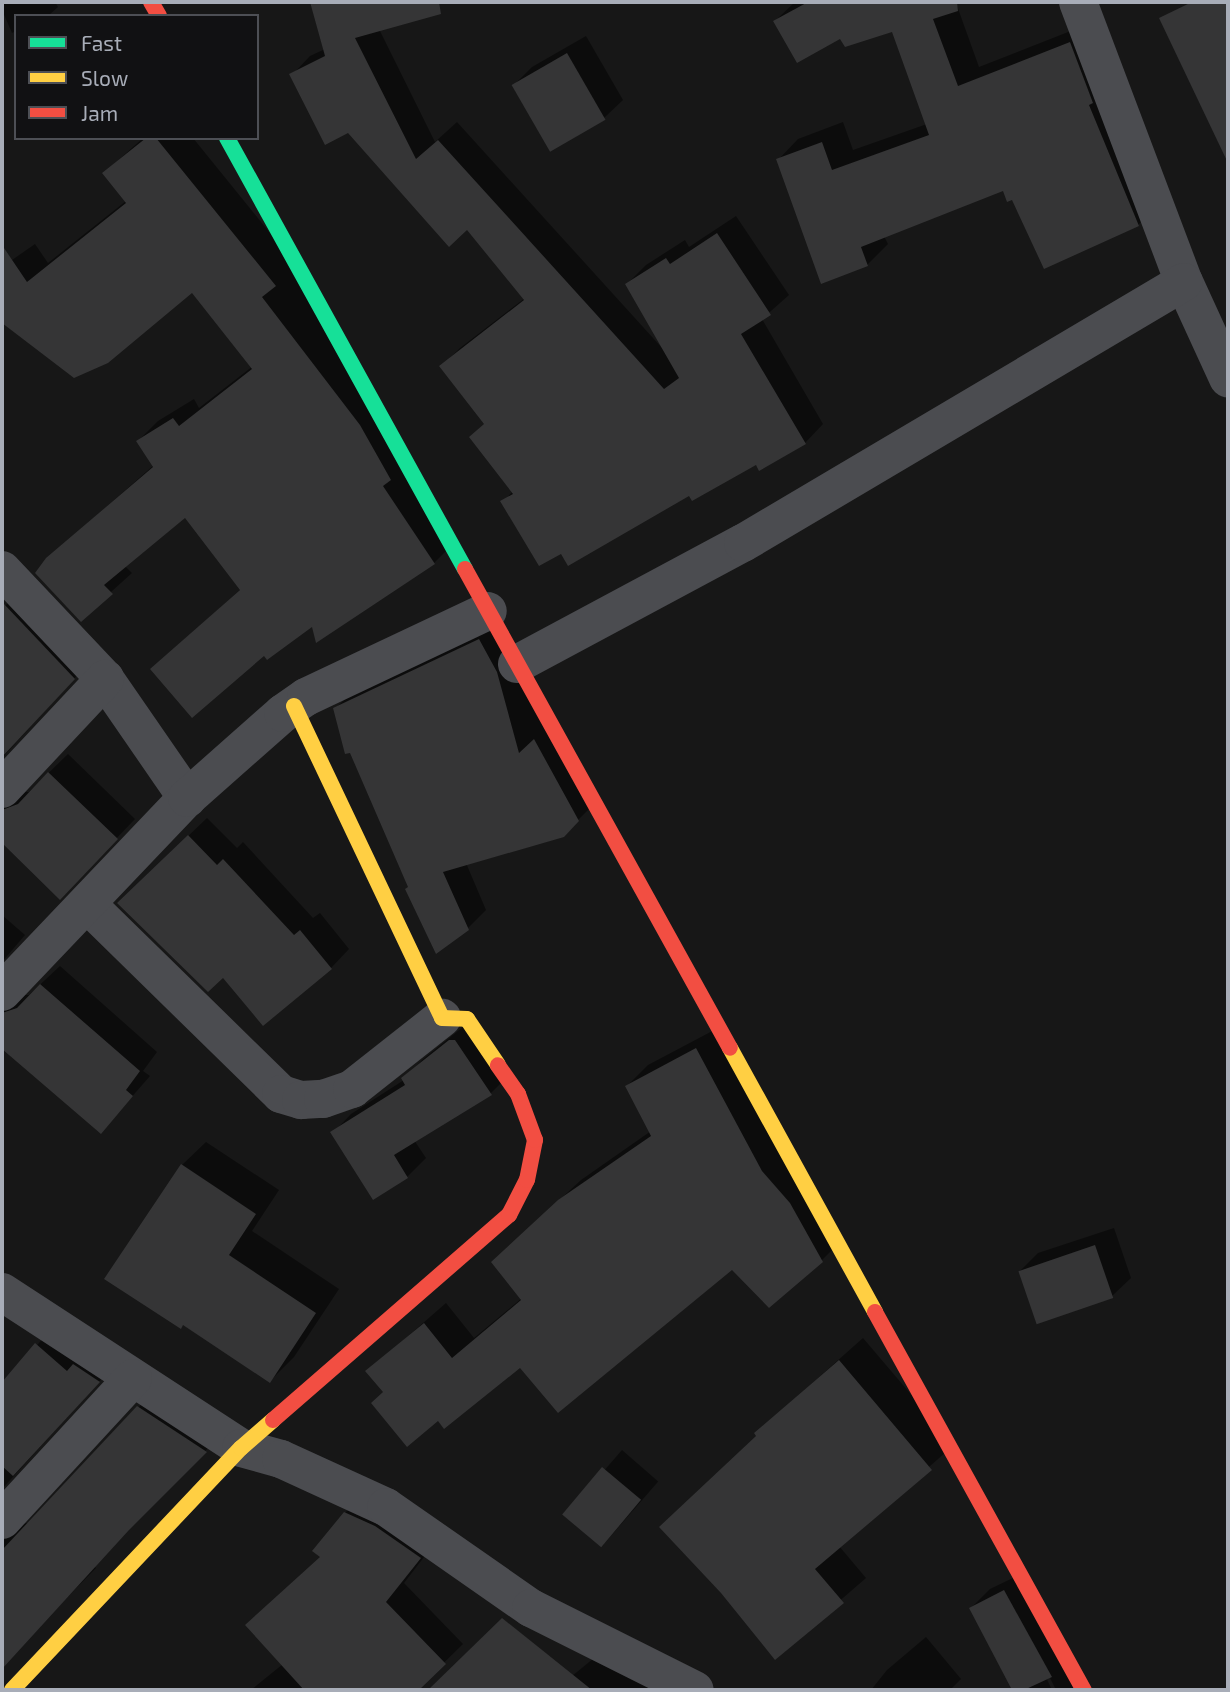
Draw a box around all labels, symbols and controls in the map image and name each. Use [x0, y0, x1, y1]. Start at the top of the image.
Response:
legend [14, 14, 259, 140]
text: Fast [81, 30, 122, 55]
text: Slow [81, 65, 128, 90]
text: Jam [81, 100, 118, 125]

